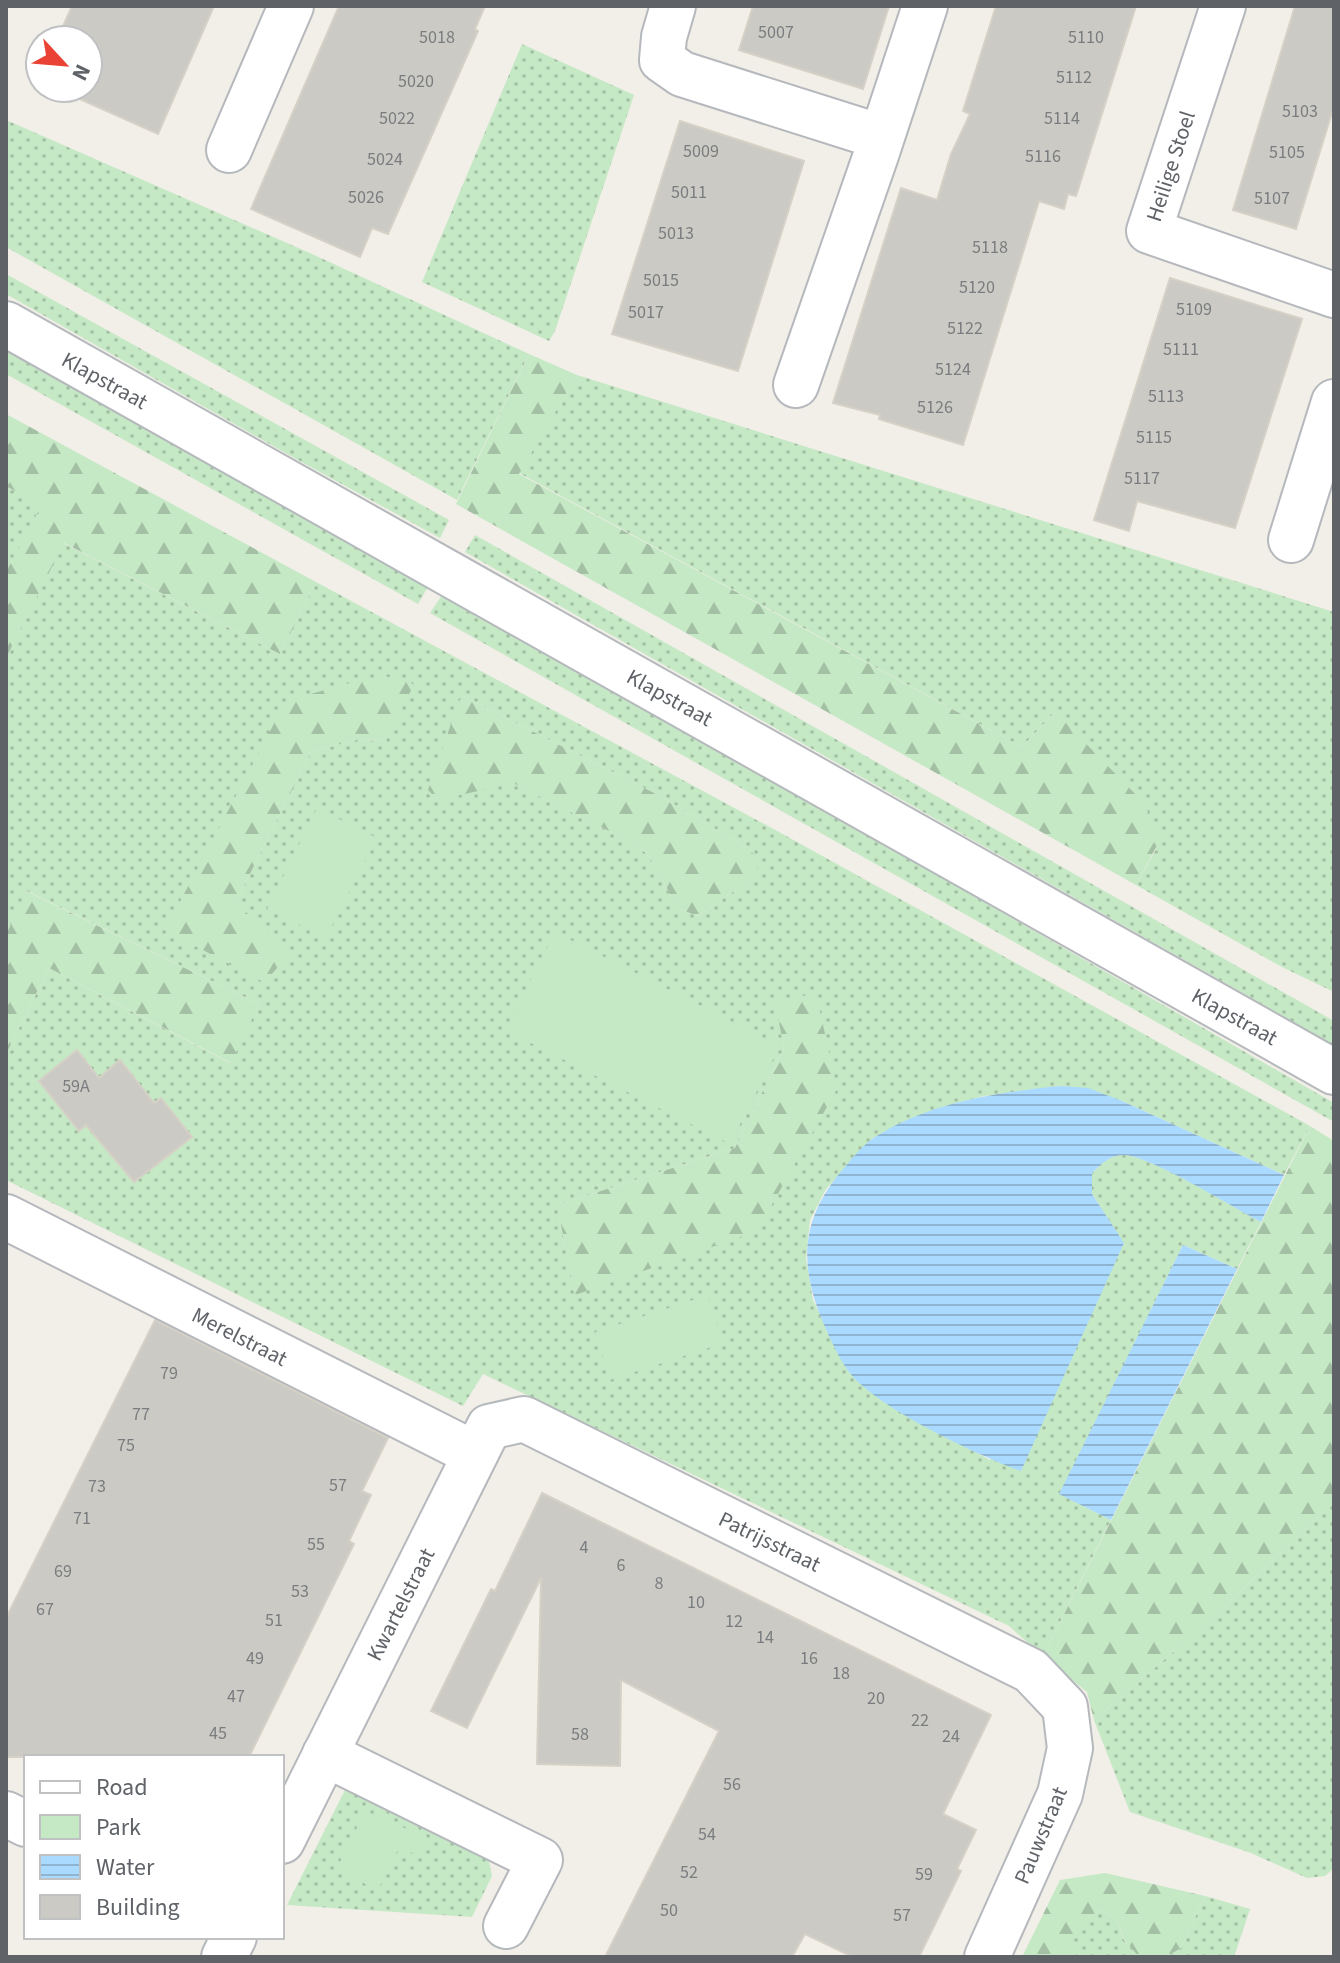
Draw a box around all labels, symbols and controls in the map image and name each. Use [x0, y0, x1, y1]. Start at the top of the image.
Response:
house number: 5007 [758, 20, 794, 45]
north arrow [24, 24, 104, 104]
house number: 5018 [419, 25, 455, 50]
house number: 5110 [1068, 25, 1104, 50]
text: N [63, 59, 99, 86]
house number: 5112 [1056, 65, 1092, 90]
house number: 5020 [398, 69, 434, 94]
house number: 5103 [1282, 99, 1318, 124]
house number: 5022 [379, 106, 415, 131]
house number: 5114 [1044, 106, 1080, 131]
street label: Heilige Stoel [1138, 107, 1204, 226]
house number: 5009 [683, 139, 719, 164]
house number: 5105 [1269, 140, 1305, 165]
house number: 5116 [1025, 144, 1061, 169]
house number: 5024 [367, 147, 403, 172]
house number: 5011 [671, 180, 707, 205]
house number: 5026 [348, 185, 384, 210]
house number: 5107 [1254, 186, 1290, 211]
house number: 5013 [658, 221, 694, 246]
house number: 5118 [972, 235, 1008, 260]
house number: 5015 [643, 268, 679, 293]
house number: 5120 [959, 275, 995, 300]
house number: 5109 [1176, 297, 1212, 322]
house number: 5017 [628, 300, 664, 325]
house number: 5122 [947, 316, 983, 341]
house number: 5111 [1163, 337, 1199, 362]
street label: Klapstraat [56, 344, 154, 418]
house number: 5124 [935, 357, 971, 382]
house number: 5113 [1148, 384, 1184, 409]
house number: 5126 [917, 395, 953, 420]
house number: 5115 [1136, 425, 1172, 450]
house number: 5117 [1124, 466, 1160, 491]
street label: Klapstraat [621, 661, 719, 735]
street label: Klapstraat [1186, 980, 1284, 1054]
house number: 59A [62, 1074, 90, 1099]
street label: Merelstraat [186, 1299, 293, 1375]
house number: 79 [160, 1361, 178, 1386]
house number: 77 [132, 1402, 150, 1427]
house number: 75 [117, 1433, 135, 1458]
house number: 57 [329, 1473, 347, 1498]
house number: 73 [88, 1474, 106, 1499]
street label: Patrijsstraat [713, 1503, 827, 1581]
house number: 71 [73, 1506, 91, 1531]
house number: 55 [307, 1532, 325, 1557]
house number: 4 [580, 1535, 589, 1560]
street label: Kwartelstraat [359, 1542, 443, 1667]
house number: 6 [617, 1553, 626, 1578]
house number: 69 [54, 1559, 72, 1584]
house number: 8 [655, 1571, 664, 1596]
house number: 53 [291, 1579, 309, 1604]
house number: 10 [687, 1590, 705, 1615]
house number: 67 [36, 1597, 54, 1622]
house number: 51 [265, 1608, 283, 1633]
house number: 12 [725, 1609, 743, 1634]
house number: 14 [756, 1625, 774, 1650]
house number: 49 [246, 1646, 264, 1671]
house number: 16 [800, 1646, 818, 1671]
house number: 18 [832, 1661, 850, 1686]
house number: 47 [227, 1684, 245, 1709]
house number: 20 [867, 1686, 885, 1711]
house number: 22 [911, 1708, 929, 1733]
house number: 45 [209, 1721, 227, 1746]
house number: 58 [571, 1722, 589, 1747]
house number: 24 [942, 1724, 960, 1749]
legend [24, 1755, 284, 1939]
text: Road [96, 1770, 148, 1805]
house number: 56 [723, 1772, 741, 1797]
street label: Pauwstraat [1006, 1781, 1076, 1889]
text: Park [96, 1810, 141, 1845]
house number: 54 [698, 1822, 716, 1847]
text: Water [96, 1850, 155, 1885]
house number: 52 [680, 1860, 698, 1885]
house number: 59 [915, 1862, 933, 1887]
text: Building [96, 1890, 180, 1925]
house number: 50 [660, 1898, 678, 1923]
house number: 57 [893, 1903, 911, 1928]

